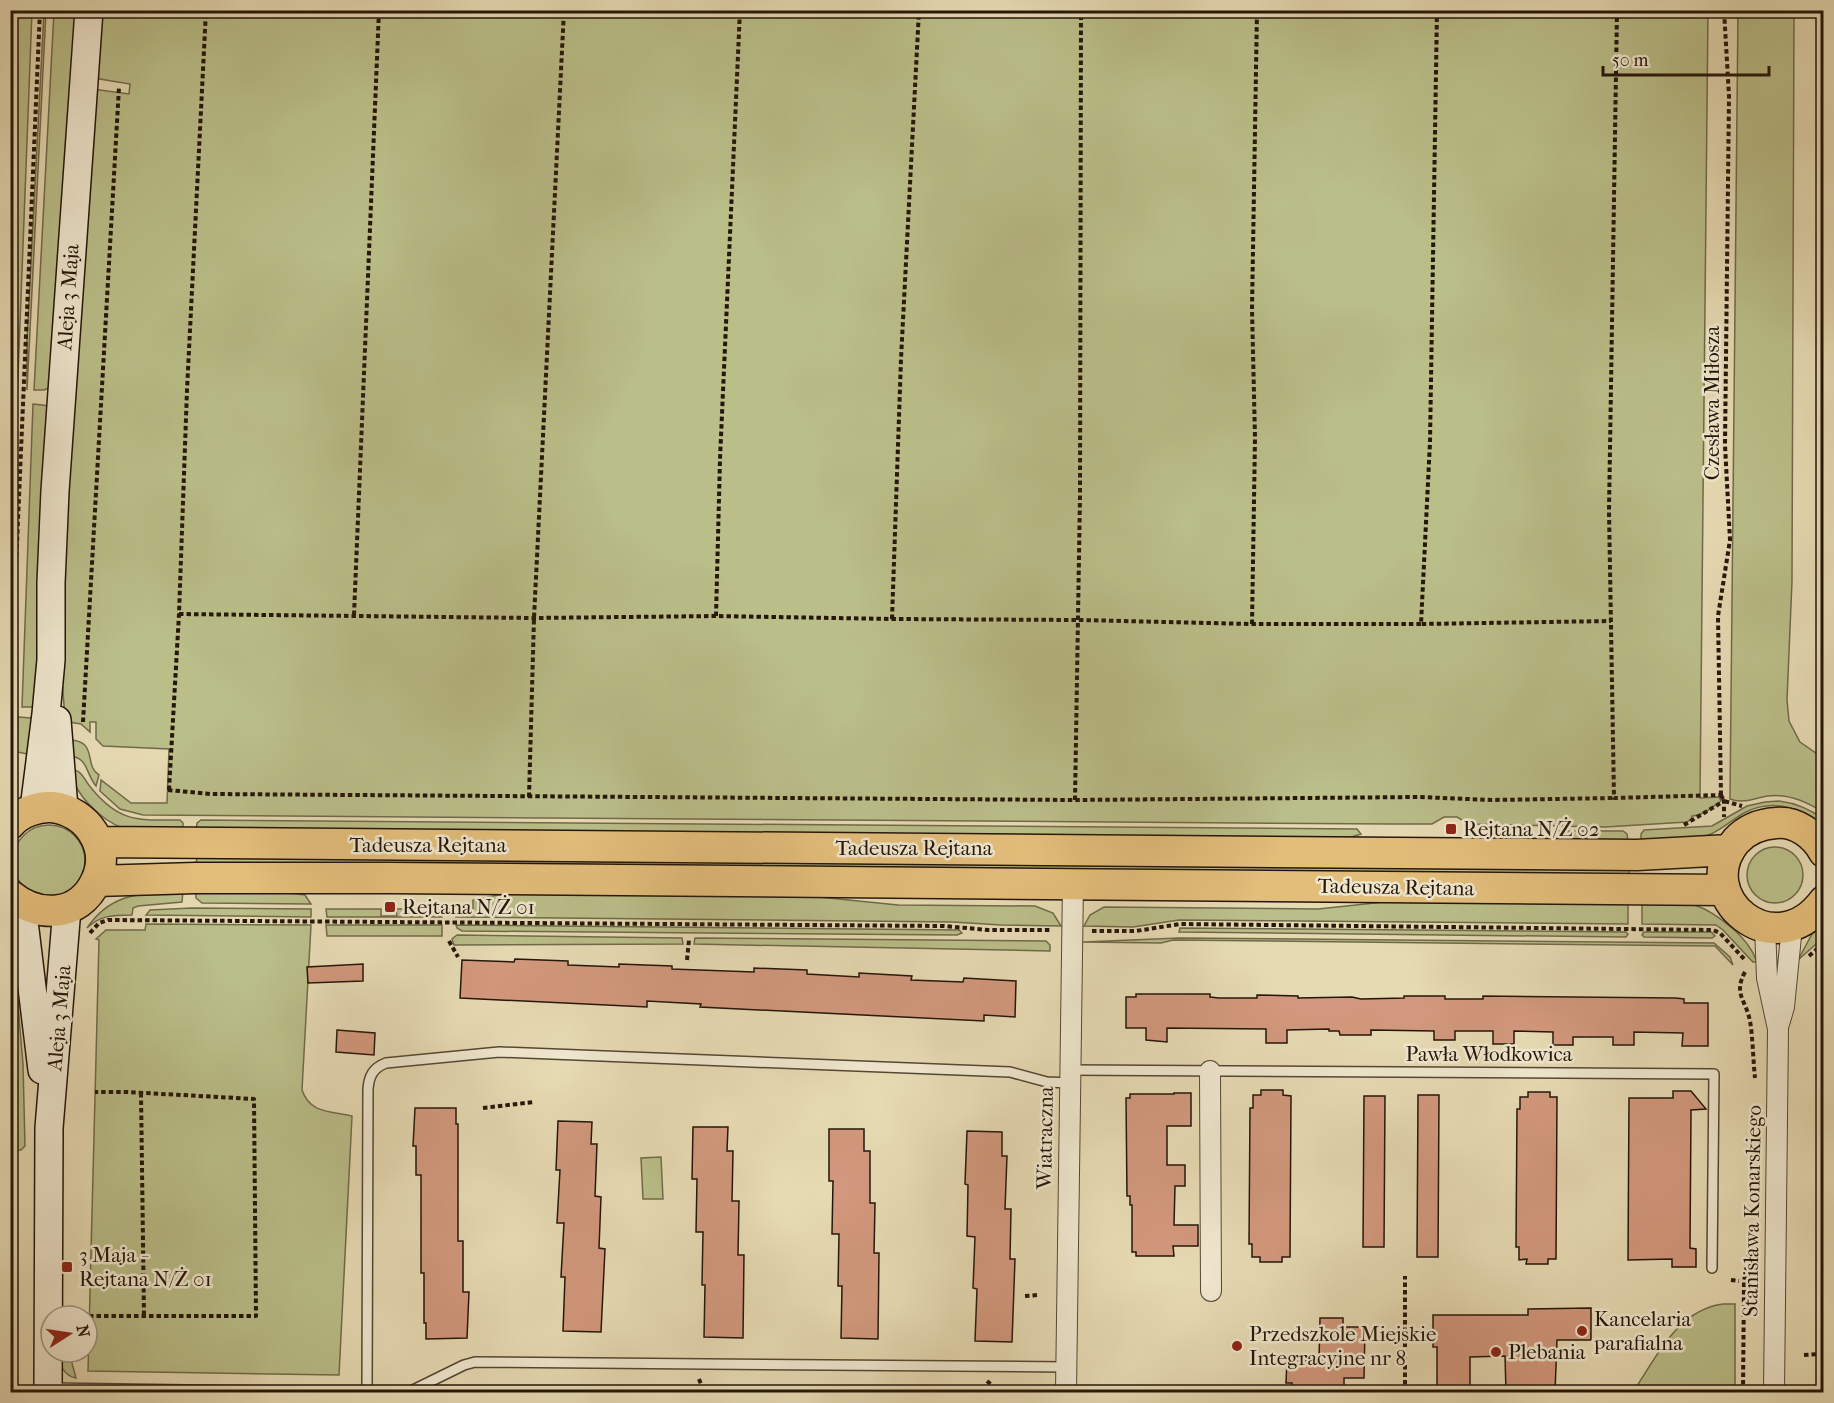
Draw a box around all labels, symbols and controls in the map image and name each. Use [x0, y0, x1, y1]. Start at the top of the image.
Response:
scale bar [1603, 39, 1770, 77]
text: 50 m [1612, 50, 1649, 71]
street label: Aleja 3 Maja [52, 243, 84, 352]
street label: Czesława Miłosza [1700, 325, 1724, 480]
place label: Rejtana N/Ż 02 [1463, 817, 1600, 841]
marker: Rejtana N/Ż 02 [1444, 822, 1458, 836]
street label: Tadeusza Rejtana [350, 833, 507, 857]
street label: Tadeusza Rejtana [836, 836, 993, 860]
street label: Tadeusza Rejtana [1317, 874, 1475, 900]
place label: Rejtana N/Ż 01 [402, 895, 535, 919]
marker: Rejtana N/Ż 01 [383, 900, 397, 914]
street label: Aleja 3 Maja [42, 964, 76, 1073]
street label: Pawła Włodkowica [1406, 1042, 1573, 1066]
street label: Wiatraczna [1032, 1086, 1058, 1191]
street label: Stanisława Konarskiego [1738, 1105, 1766, 1317]
place label: 3 Maja - Rejtana N/Ż 01 [79, 1243, 212, 1291]
marker: 3 Maja - Rejtana N/Ż 01 [60, 1260, 74, 1274]
north arrow [39, 1304, 99, 1364]
place label: Kancelaria parafialna [1593, 1307, 1692, 1355]
place label: Przedszkole Miejskie Integracyjne nr 8 [1249, 1322, 1436, 1370]
text: N [73, 1323, 94, 1340]
marker: Kancelaria parafialna [1575, 1324, 1589, 1338]
marker: Przedszkole Miejskie Integracyjne nr 8 [1230, 1339, 1244, 1353]
place label: Plebania [1508, 1340, 1586, 1364]
marker: Plebania [1489, 1345, 1503, 1359]

